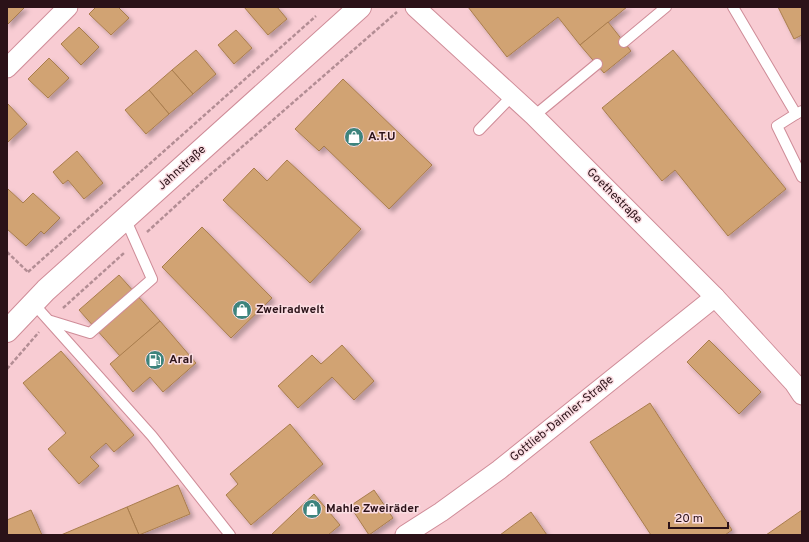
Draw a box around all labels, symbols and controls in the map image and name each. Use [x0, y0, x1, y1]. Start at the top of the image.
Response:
shop icon: A.T.U [343, 126, 365, 148]
place label: A.T.U [368, 129, 396, 145]
street label: Jahnstraße [154, 142, 210, 194]
street label: Goethestraße [583, 165, 645, 227]
shop icon: Zweiradwelt [231, 299, 253, 321]
place label: Zweiradwelt [256, 302, 325, 318]
fuel station icon: Aral [144, 349, 166, 371]
place label: Aral [169, 352, 193, 368]
street label: Gottlieb-Daimler-Straße [507, 372, 617, 466]
shop icon: Mahle Zweiräder [301, 498, 323, 520]
place label: Mahle Zweiräder [326, 501, 419, 517]
scale bar [669, 504, 728, 530]
text: 20 m [675, 511, 703, 527]

